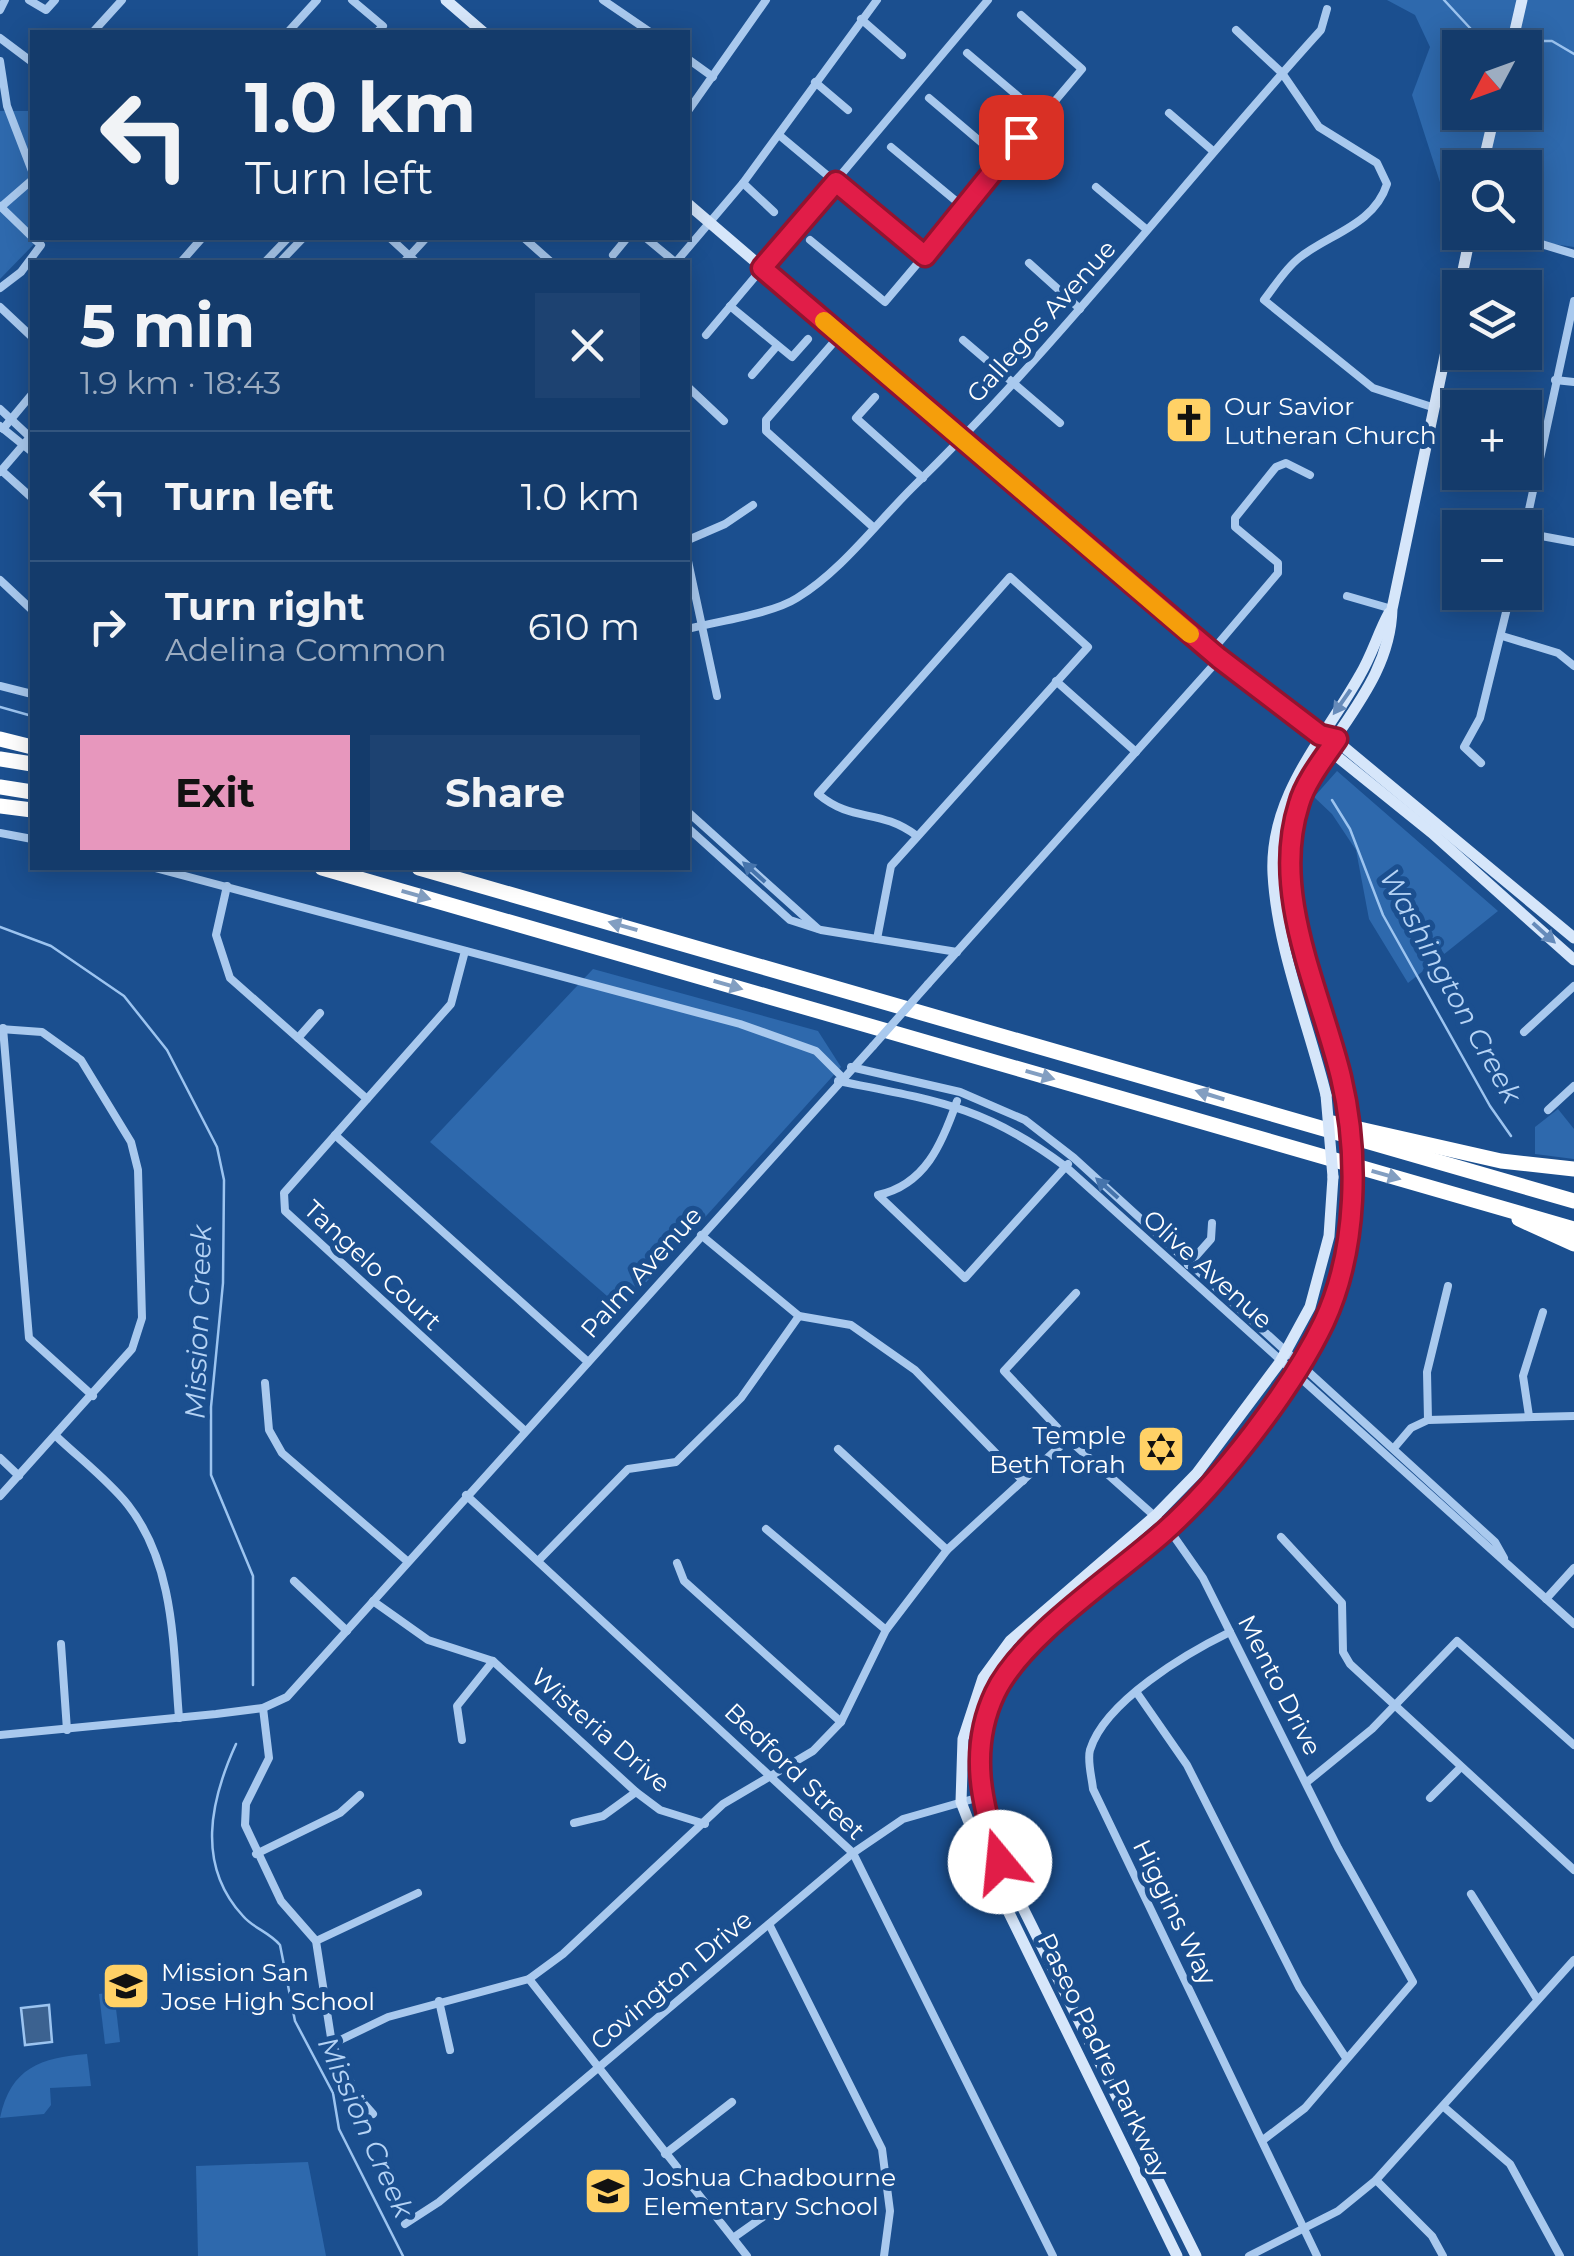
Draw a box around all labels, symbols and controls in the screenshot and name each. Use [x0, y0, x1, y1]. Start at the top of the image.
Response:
north arrow [1442, 30, 1542, 130]
map controls [1442, 30, 1542, 610]
text: 1.0 km [245, 64, 476, 150]
icon: left [80, 70, 210, 200]
pin [979, 95, 1064, 180]
icon: arrive [994, 110, 1049, 165]
text: Turn left [245, 150, 433, 205]
button: search [1442, 150, 1542, 250]
street label: Gallegos Avenue [960, 233, 1122, 409]
button: layers [1442, 270, 1542, 370]
text: 5 min [80, 289, 255, 362]
button: close [535, 293, 640, 398]
text: 1.9 km · 18:43 [80, 363, 281, 402]
button: + [1442, 390, 1542, 490]
place label: Our Savior Lutheran Church [1224, 391, 1437, 450]
church icon: Our Savior Lutheran Church [1163, 394, 1215, 446]
icon: left [80, 469, 135, 524]
text: Turn left [165, 473, 334, 520]
text: 1.0 km [521, 473, 640, 520]
button: − [1442, 510, 1542, 610]
text: Turn right [165, 583, 364, 630]
icon: right [80, 599, 135, 654]
text: 610 m [528, 603, 640, 650]
text: Adelina Common [165, 630, 447, 669]
one-way arrow [1333, 689, 1352, 715]
button: Exit [80, 735, 350, 850]
button: Share [370, 735, 640, 850]
one-way arrow [742, 861, 766, 884]
water label: Washington Creek [1373, 863, 1530, 1110]
one-way arrow [401, 888, 431, 903]
one-way arrow [607, 917, 638, 933]
one-way arrow [1531, 921, 1556, 943]
one-way arrow [713, 978, 744, 993]
one-way arrow [1025, 1068, 1056, 1083]
one-way arrow [1195, 1086, 1225, 1101]
one-way arrow [1371, 1168, 1402, 1183]
one-way arrow [1095, 1178, 1120, 1200]
street label: Tangelo Court [298, 1194, 448, 1336]
street label: Palm Avenue [574, 1200, 708, 1344]
street label: Olive Avenue [1137, 1203, 1279, 1335]
water label: Mission Creek [178, 1223, 218, 1420]
place label: Temple Beth Torah [989, 1420, 1126, 1479]
synagogue icon: Temple Beth Torah [1135, 1423, 1187, 1475]
street label: Mento Drive [1232, 1610, 1328, 1760]
street label: Wisteria Drive [525, 1661, 677, 1799]
street label: Bedford Street [719, 1696, 871, 1846]
position arrow [948, 1810, 1052, 1914]
street label: Higgins Way [1127, 1834, 1223, 1990]
street label: Covington Drive [584, 1904, 758, 2056]
street label: Paseo Padre Parkway [1032, 1928, 1176, 2183]
place label: Mission San Jose High School [160, 1957, 375, 2016]
school or university icon: Mission San Jose High School [100, 1960, 152, 2012]
water label: Mission Creek [311, 2031, 422, 2224]
place label: Joshua Chadbourne Elementary School [642, 2162, 896, 2221]
school or university icon: Joshua Chadbourne Elementary School [582, 2165, 634, 2217]

